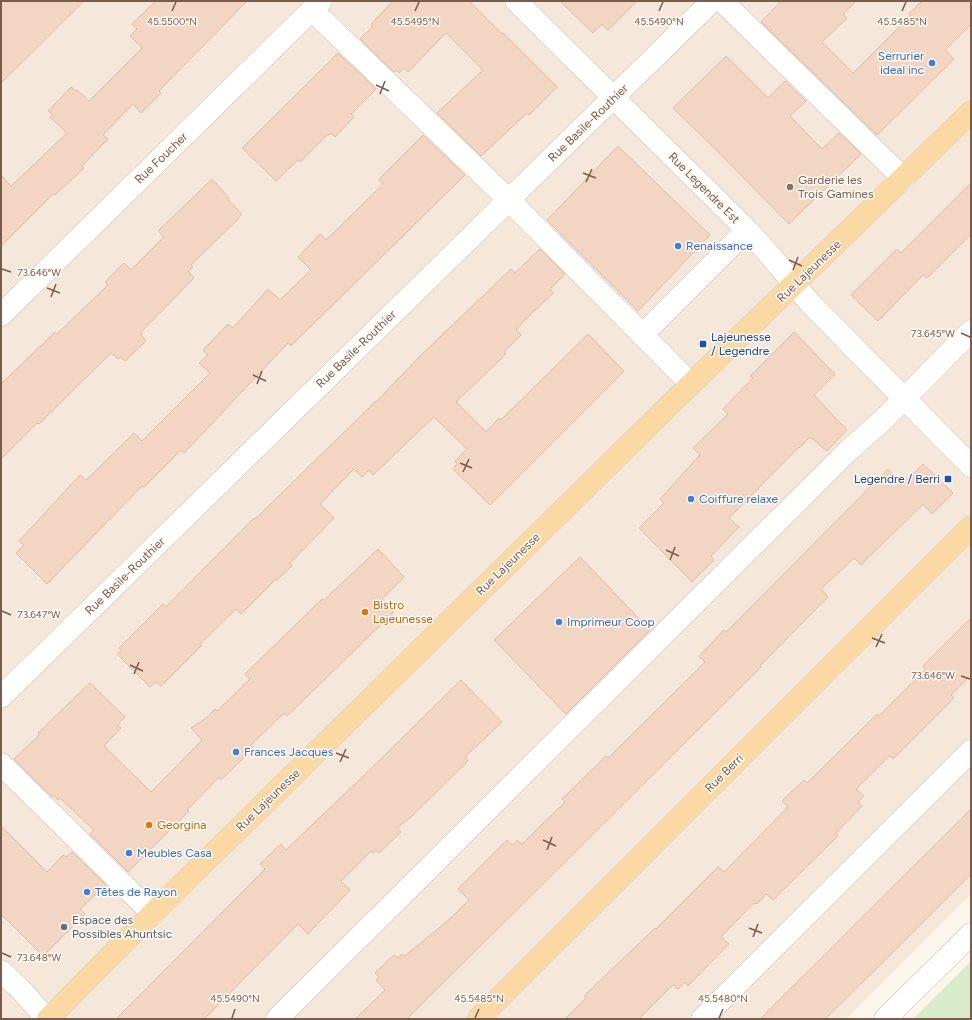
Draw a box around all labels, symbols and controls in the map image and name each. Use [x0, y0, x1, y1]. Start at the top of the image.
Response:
text: 45.5500°N [147, 15, 197, 28]
text: 45.5495°N [391, 15, 439, 28]
text: 45.5490°N [634, 15, 684, 28]
text: 45.5485°N [877, 15, 927, 28]
place label: Serrurier ideal inc [878, 49, 924, 77]
marker: Serrurier ideal inc [927, 58, 937, 68]
street label: Rue Basile-Routhier [545, 81, 631, 165]
street label: Rue Foucher [132, 129, 190, 187]
street label: Rue Legendre Est [666, 150, 743, 227]
place label: Garderie les Trois Gamines [798, 173, 874, 201]
marker: Garderie les Trois Gamines [785, 182, 795, 192]
street label: Rue Lajeunesse [774, 237, 844, 305]
place label: Renaissance [686, 239, 753, 253]
marker: Renaissance [673, 241, 683, 251]
text: 73.646°W [17, 266, 61, 279]
street label: Rue Basile-Routhier [313, 307, 399, 391]
text: 73.645°W [911, 327, 955, 340]
place label: Lajeunesse / Legendre [711, 330, 771, 358]
marker: Lajeunesse / Legendre [698, 339, 708, 349]
place label: Legendre / Berri [854, 472, 940, 486]
marker: Legendre / Berri [943, 474, 953, 484]
place label: Coiffure relaxe [699, 492, 779, 506]
marker: Coiffure relaxe [686, 494, 696, 504]
street label: Rue Lajeunesse [473, 530, 543, 598]
street label: Rue Basile-Routhier [82, 534, 168, 618]
place label: Bistro Lajeunesse [373, 598, 433, 626]
marker: Bistro Lajeunesse [360, 607, 370, 617]
text: 73.647°W [17, 608, 61, 621]
place label: Imprimeur Coop [567, 615, 655, 629]
marker: Imprimeur Coop [554, 617, 564, 627]
text: 73.646°W [911, 669, 955, 682]
place label: Frances Jacques [244, 745, 334, 759]
marker: Frances Jacques [231, 747, 241, 757]
street label: Rue Berri [702, 751, 746, 795]
street label: Rue Lajeunesse [233, 766, 303, 834]
place label: Georgina [157, 818, 206, 832]
marker: Georgina [144, 820, 154, 830]
place label: Meubles Casa [137, 846, 212, 860]
marker: Meubles Casa [124, 848, 134, 858]
place label: Têtes de Rayon [95, 885, 177, 899]
marker: Têtes de Rayon [82, 887, 92, 897]
place label: Espace des Possibles Ahuntsic [72, 913, 173, 941]
marker: Espace des Possibles Ahuntsic [59, 922, 69, 932]
text: 73.648°W [17, 951, 61, 964]
text: 45.5490°N [210, 992, 260, 1005]
text: 45.5485°N [454, 992, 504, 1005]
text: 45.5480°N [698, 992, 748, 1005]

